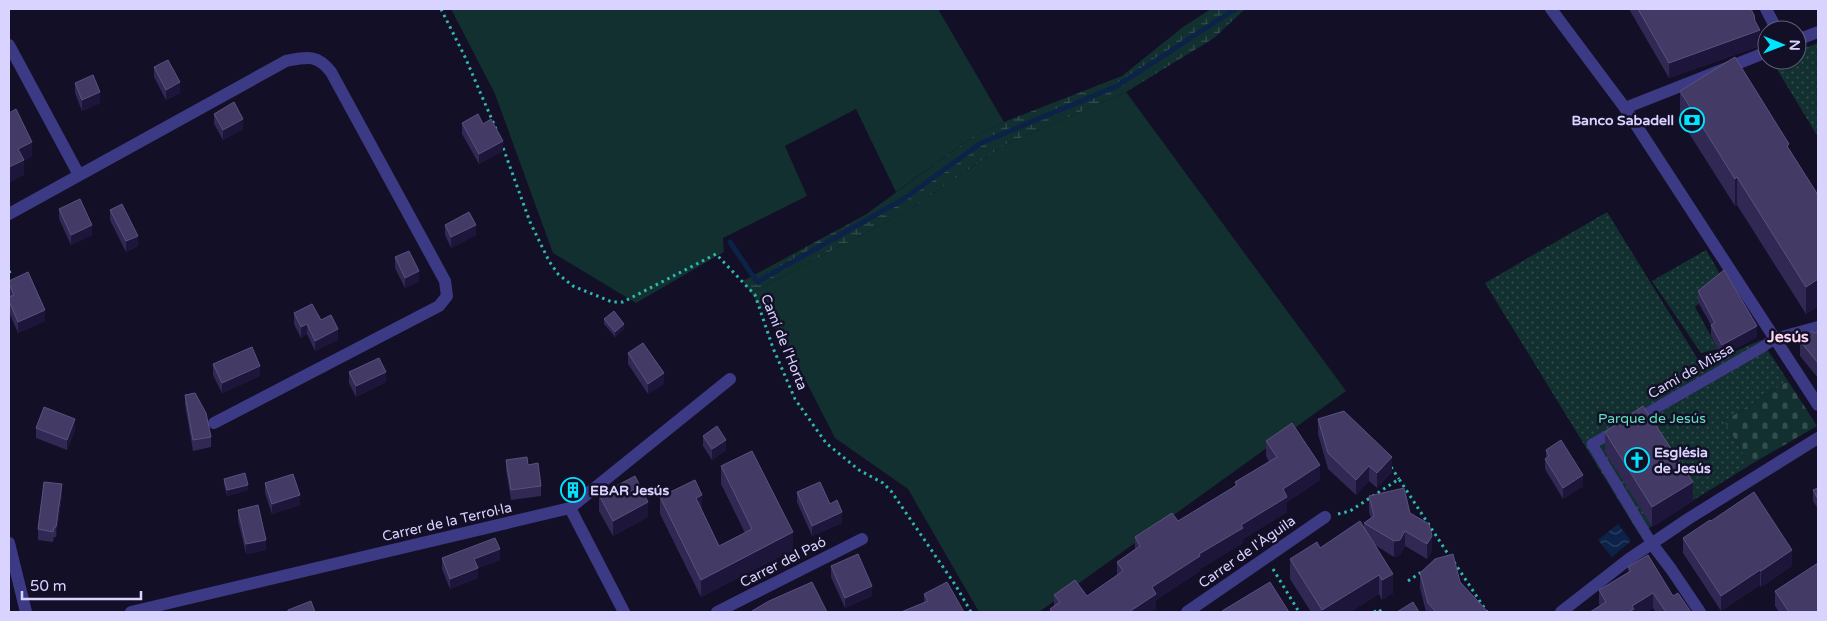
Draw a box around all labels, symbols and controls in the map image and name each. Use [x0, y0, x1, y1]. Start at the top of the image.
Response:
north arrow [1757, 20, 1807, 70]
text: N [1786, 39, 1803, 51]
bank icon: Banco Sabadell [1679, 107, 1705, 133]
place label: Banco Sabadell [1571, 112, 1674, 129]
street label: Camí de l'Horta [757, 292, 811, 392]
district label: Jesús [1766, 327, 1809, 347]
street label: Camí de Missa [1645, 340, 1737, 402]
park label: Parque de Jesús [1598, 410, 1706, 427]
place label: Església de Jesús [1654, 444, 1711, 477]
church icon: Església de Jesús [1624, 447, 1650, 473]
building icon: EBAR Jesús [560, 477, 586, 503]
place label: EBAR Jesús [590, 482, 669, 499]
street label: Carrer de la Terrol·la [380, 499, 514, 545]
street label: Carrer de l'Àguila [1195, 512, 1299, 592]
street label: Carrer del Paó [737, 533, 829, 591]
scale bar [22, 568, 141, 600]
text: 50 m [30, 577, 67, 595]

